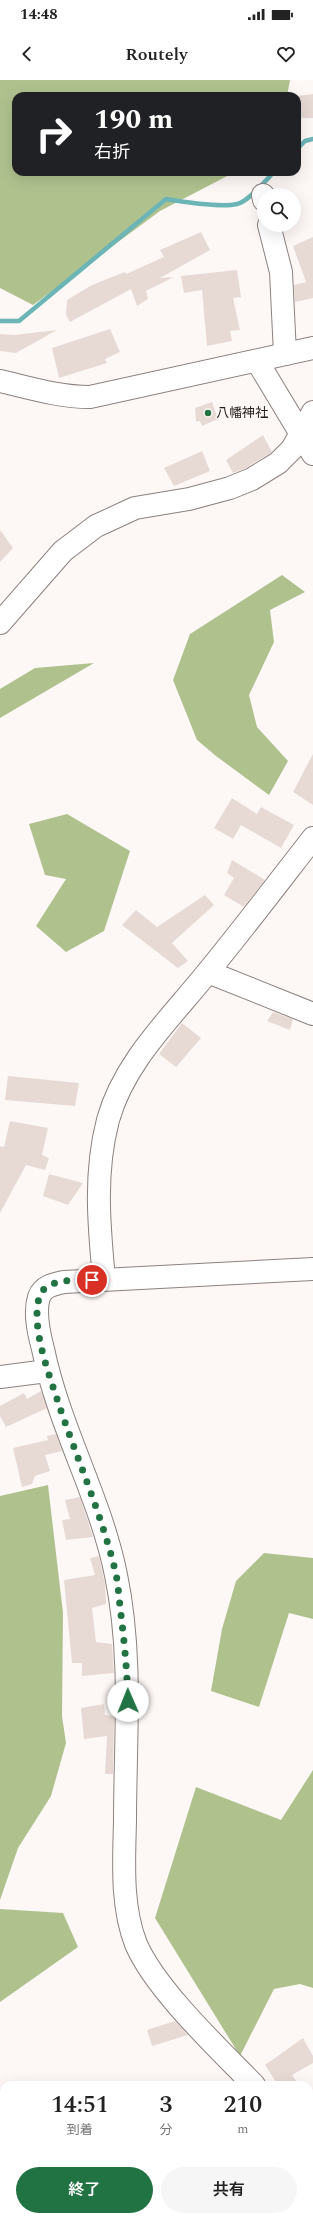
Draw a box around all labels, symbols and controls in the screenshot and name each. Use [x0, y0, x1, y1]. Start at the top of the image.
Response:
text: 14:48 [20, 3, 58, 26]
text: Routely [125, 41, 188, 68]
icon: back [16, 43, 38, 65]
icon: heart [275, 43, 297, 65]
text: 190 m [94, 98, 173, 141]
icon: right [28, 108, 80, 160]
text: 右折 [94, 139, 130, 166]
map controls [257, 188, 301, 232]
button: search [257, 188, 301, 232]
place label: 八幡神社 [216, 403, 268, 423]
marker: 八幡神社 [203, 408, 213, 418]
pin [75, 1263, 109, 1297]
icon: arrive [81, 1269, 103, 1291]
position arrow [107, 1680, 149, 1722]
text: 14:51 [51, 2087, 109, 2123]
text: 3 [160, 2087, 172, 2123]
text: 210 [223, 2087, 262, 2123]
text: m [237, 2119, 248, 2139]
text: 到着 [67, 2120, 93, 2140]
text: 分 [160, 2120, 173, 2140]
button: 終了 [16, 2167, 153, 2213]
button: 共有 [161, 2167, 297, 2213]

